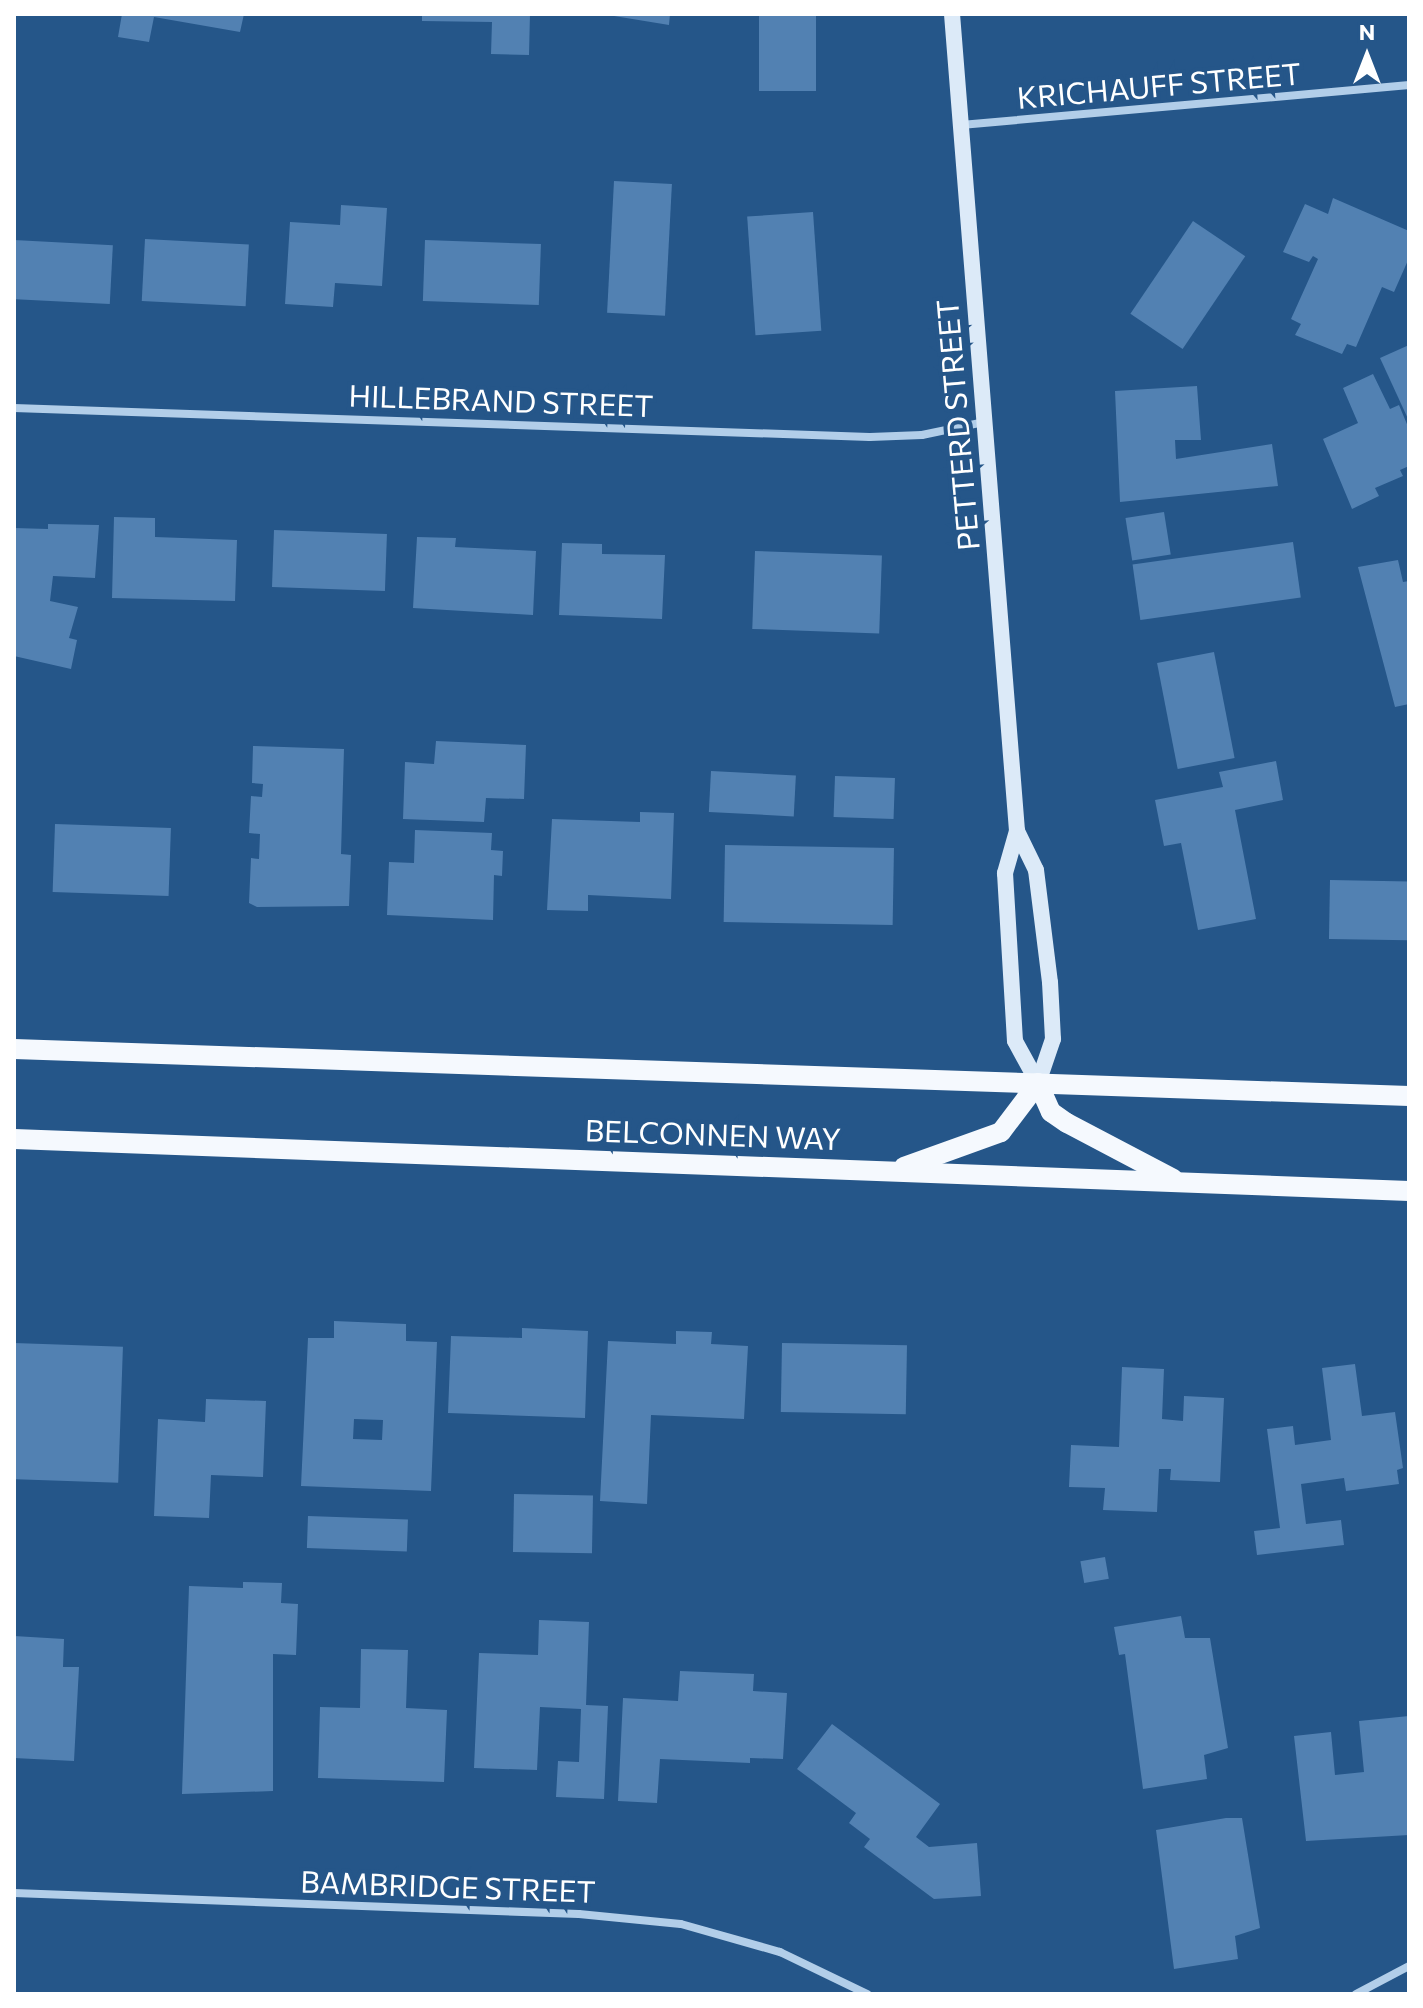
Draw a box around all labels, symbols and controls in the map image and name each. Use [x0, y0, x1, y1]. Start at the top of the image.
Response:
north arrow [1327, 16, 1407, 96]
text: N [1359, 18, 1375, 45]
street label: KRICHAUFF STREET [1016, 55, 1302, 115]
street label: PETTERD STREET [928, 298, 986, 552]
street label: HILLEBRAND STREET [348, 377, 654, 423]
street label: BELCONNEN WAY [584, 1112, 842, 1156]
street label: BAMBRIDGE STREET [300, 1863, 596, 1909]

